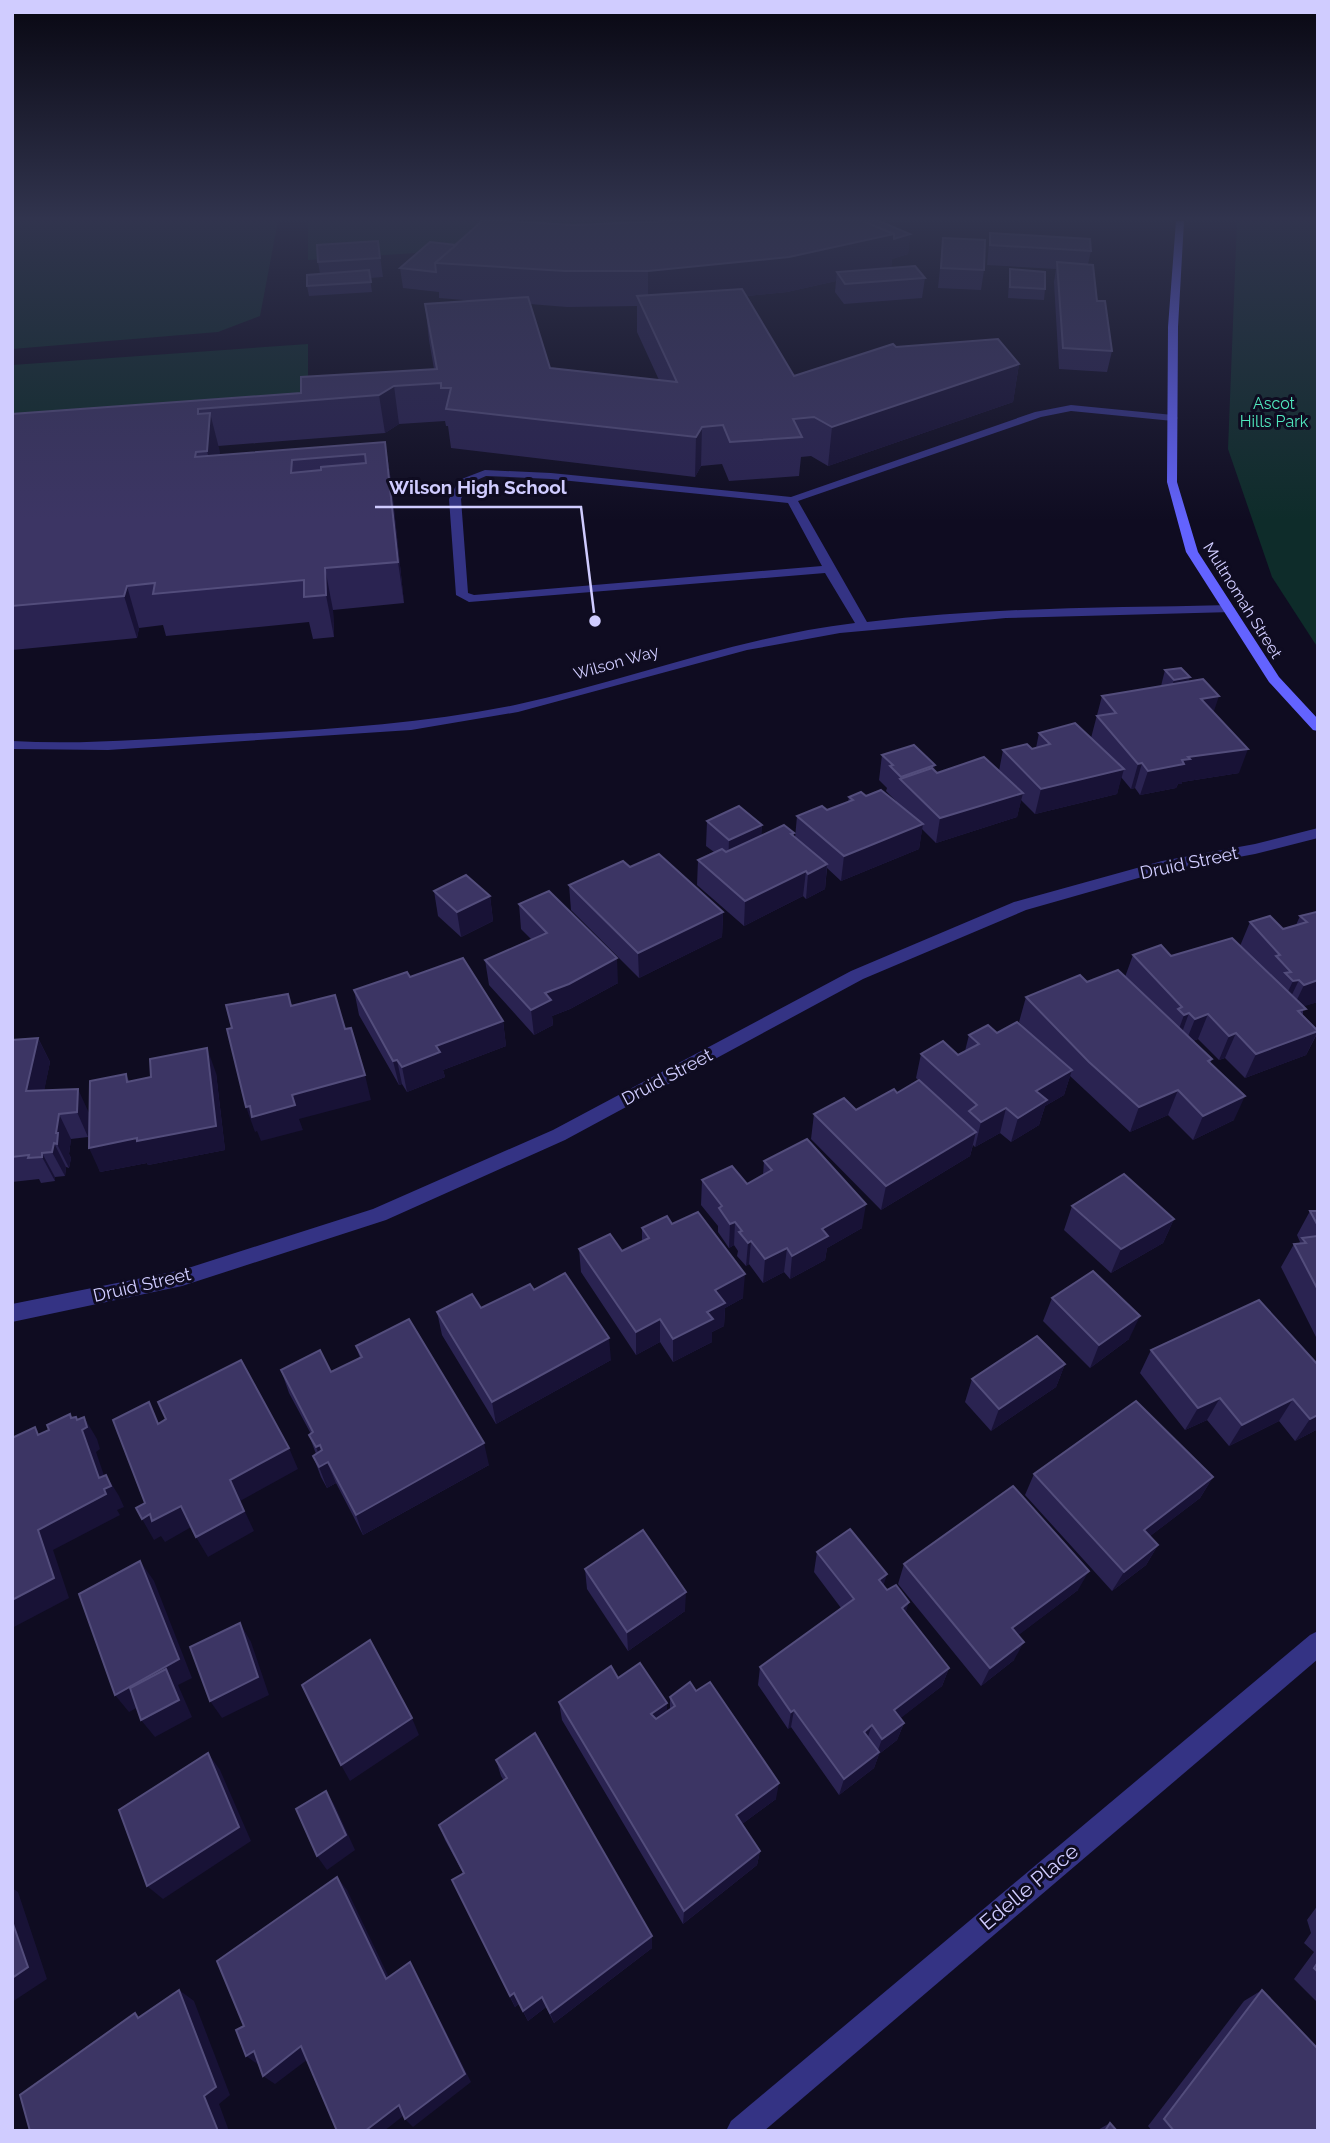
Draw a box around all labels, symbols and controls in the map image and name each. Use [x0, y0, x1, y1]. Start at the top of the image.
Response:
park label: Ascot Hills Park [1240, 394, 1309, 431]
callout: Wilson High School [375, 467, 581, 507]
text: Wilson High School [389, 476, 568, 498]
street label: Multnomah Street [1199, 539, 1286, 662]
street label: Wilson Way [571, 641, 661, 684]
street label: Druid Street [1138, 842, 1240, 883]
street label: Druid Street [618, 1044, 716, 1109]
street label: Druid Street [91, 1263, 193, 1306]
street label: Edelle Place [974, 1838, 1083, 1935]

